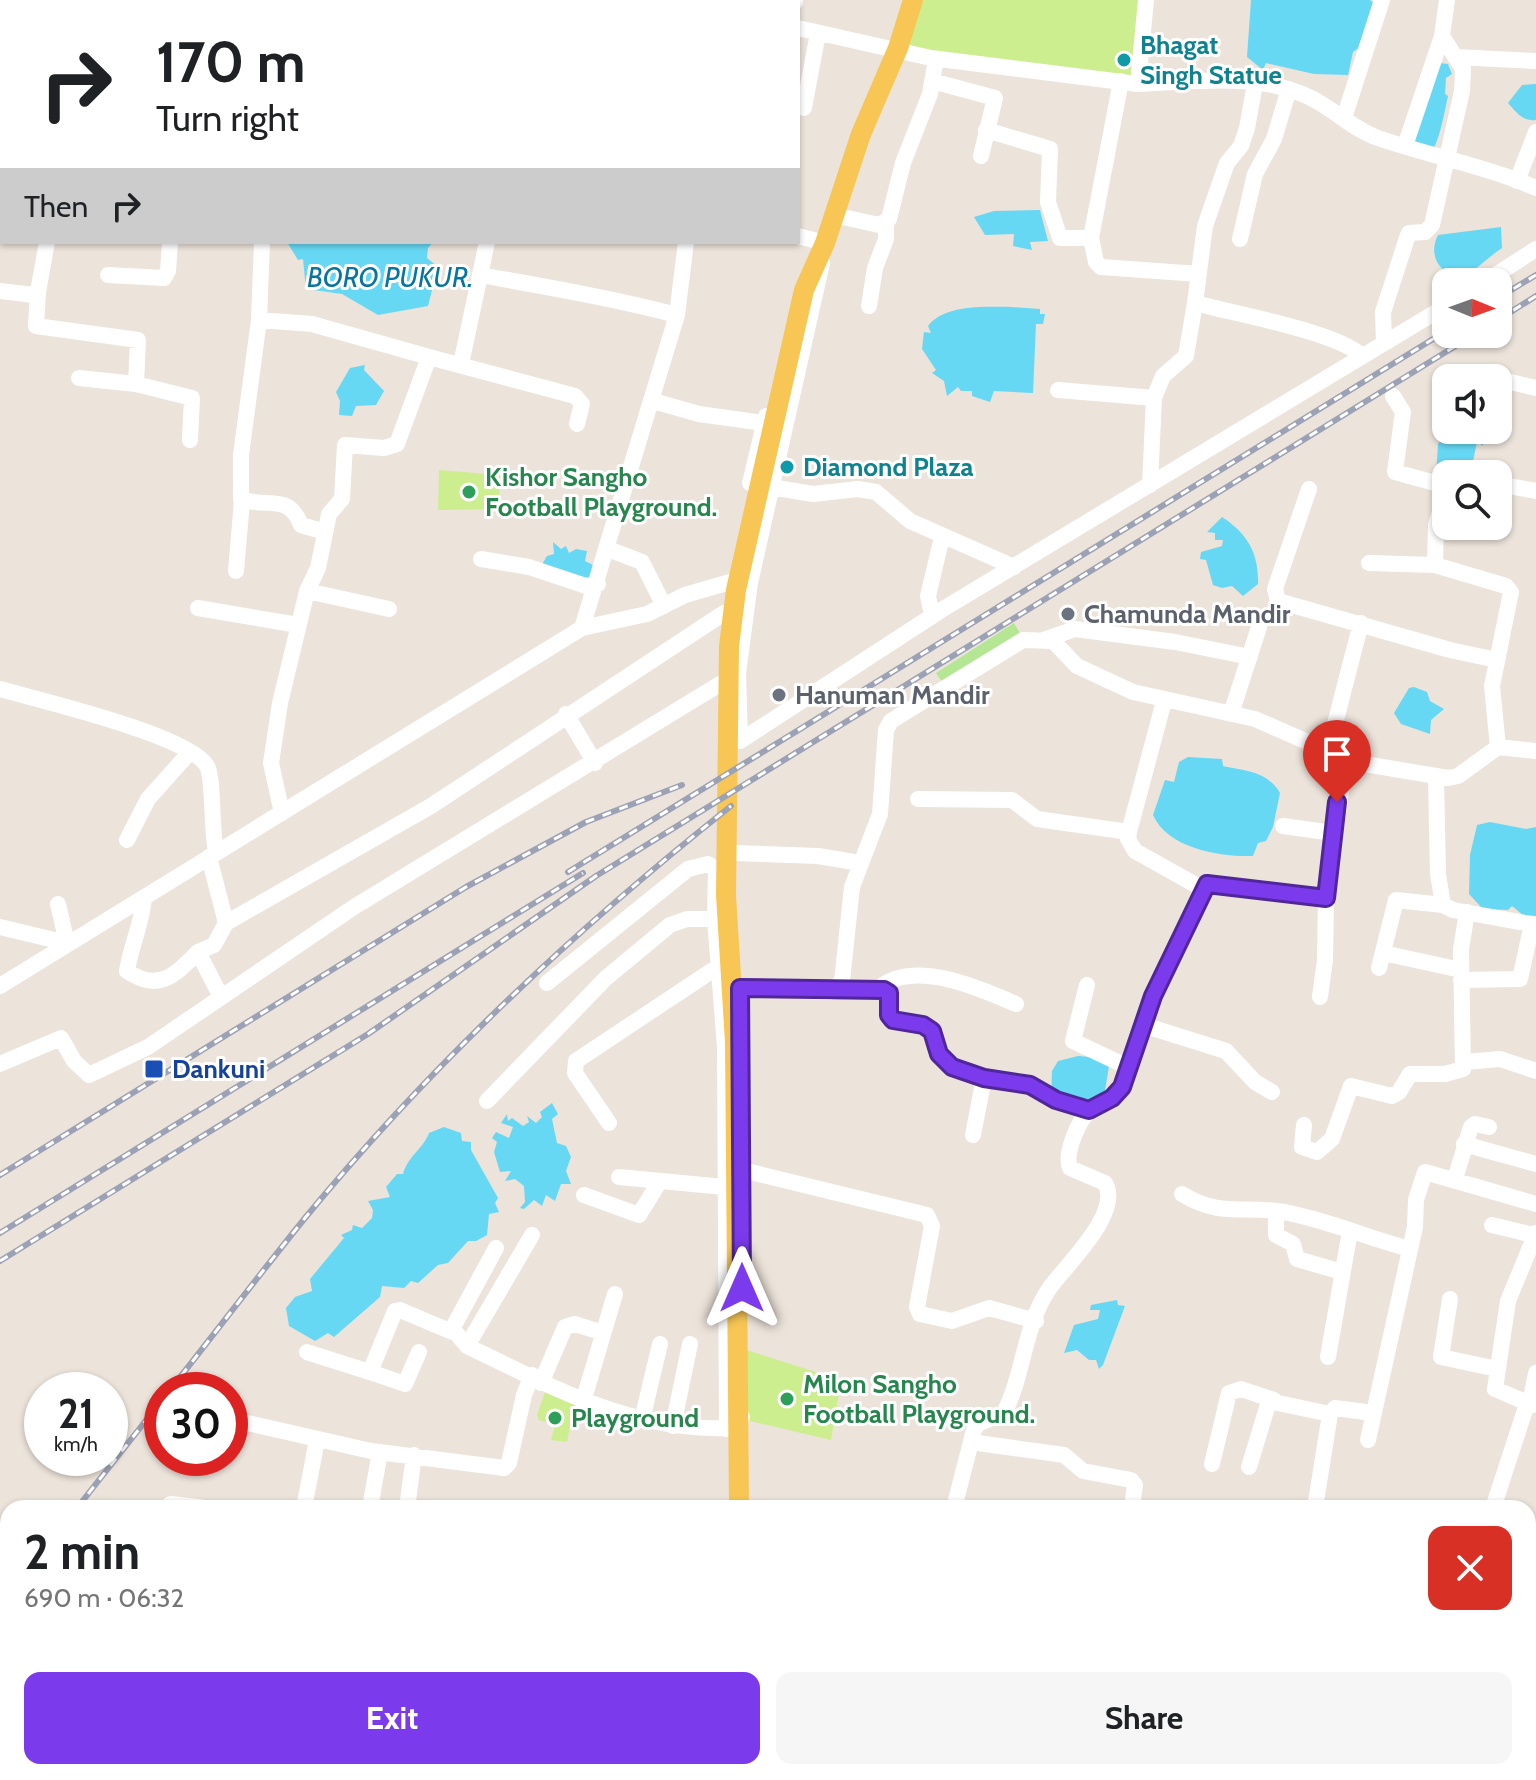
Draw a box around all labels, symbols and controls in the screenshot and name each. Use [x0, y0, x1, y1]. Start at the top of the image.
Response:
text: 170 m [156, 28, 306, 96]
place label: Bhagat Singh Statue [1140, 29, 1282, 91]
icon: right [24, 32, 128, 136]
marker: Bhagat Singh Statue [1115, 51, 1133, 69]
text: Turn right [156, 96, 299, 140]
icon: right [104, 184, 148, 228]
text: Then [24, 188, 88, 225]
water label: BORO PUKUR. [307, 260, 473, 294]
north arrow [1432, 268, 1512, 348]
map controls [1432, 268, 1512, 540]
button: sound [1432, 364, 1512, 444]
place label: Diamond Plaza [803, 451, 974, 483]
marker: Diamond Plaza [778, 458, 796, 476]
button: search [1432, 460, 1512, 540]
place label: Kishor Sangho Football Playground. [485, 461, 717, 523]
marker: Kishor Sangho Football Playground. [460, 483, 478, 501]
place label: Chamunda Mandir [1084, 598, 1291, 630]
marker: Chamunda Mandir [1059, 605, 1077, 623]
place label: Hanuman Mandir [795, 679, 990, 711]
marker: Hanuman Mandir [770, 686, 788, 704]
pin [1303, 720, 1371, 802]
icon: arrive [1315, 732, 1359, 776]
place label: Dankuni [172, 1053, 265, 1085]
marker: Dankuni [143, 1058, 165, 1080]
position arrow [700, 1246, 784, 1330]
place label: Milon Sangho Football Playground. [803, 1368, 1035, 1430]
speed limit sign: 30 [144, 1372, 248, 1476]
text: 21 [58, 1389, 94, 1438]
marker: Milon Sangho Football Playground. [778, 1390, 796, 1408]
place label: Playground [571, 1402, 699, 1434]
marker: Playground [546, 1409, 564, 1427]
text: km/h [54, 1432, 98, 1456]
text: 2 min [24, 1523, 140, 1581]
button: close [1428, 1526, 1512, 1610]
text: 690 m · 06:32 [24, 1582, 184, 1614]
button: Exit [24, 1672, 760, 1764]
button: Share [776, 1672, 1512, 1764]

